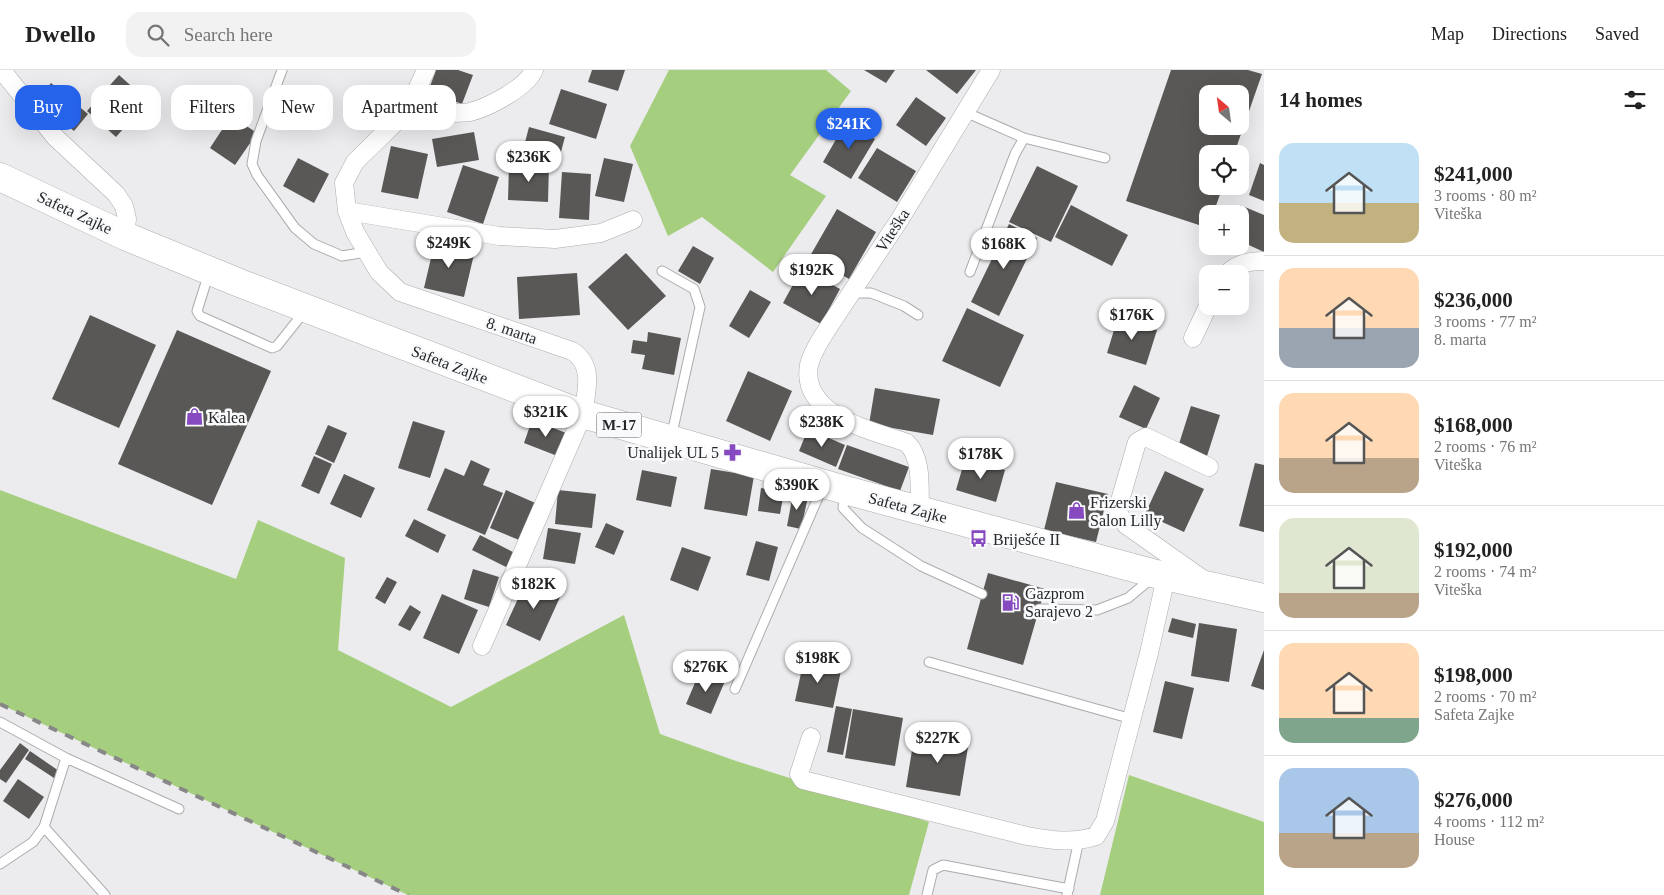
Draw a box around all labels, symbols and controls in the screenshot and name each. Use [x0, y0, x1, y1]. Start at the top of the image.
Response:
search box [126, 12, 476, 57]
text: Dwello [25, 21, 96, 47]
icon: search [144, 21, 172, 49]
text: Search here [184, 24, 273, 45]
text: Map [1431, 24, 1464, 44]
text: Directions [1492, 24, 1567, 44]
text: Saved [1595, 24, 1639, 44]
chip: Buy [15, 85, 81, 130]
chip: Rent [91, 85, 161, 130]
chip: Filters [171, 85, 253, 130]
chip: New [263, 85, 333, 130]
chip: Apartment [343, 85, 456, 130]
north arrow [1199, 85, 1249, 135]
map controls [1199, 85, 1249, 315]
icon: filters [1621, 86, 1649, 114]
text: 14 homes [1279, 88, 1362, 112]
pin: $241K [814, 108, 884, 150]
text: $241K [827, 115, 871, 132]
pin: $236K [494, 140, 564, 183]
button: locate [1199, 145, 1249, 195]
text: $236K [507, 148, 551, 165]
text: $241,000 [1434, 162, 1513, 186]
icon: home [1319, 163, 1379, 223]
text: 3 rooms · 80 m² [1434, 187, 1537, 204]
street label: Safeta Zajke [34, 188, 115, 238]
button: + [1199, 205, 1249, 255]
text: Viteška [1434, 205, 1482, 222]
street label: Viteška [872, 206, 913, 255]
pin: $249K [414, 226, 484, 269]
pin: $168K [969, 228, 1039, 270]
text: $249K [427, 234, 471, 251]
text: $168K [982, 235, 1026, 252]
pin: $192K [777, 254, 847, 296]
text: $192K [790, 261, 834, 278]
button: − [1199, 265, 1249, 315]
icon: home [1319, 288, 1379, 348]
text: $236,000 [1434, 288, 1513, 312]
pin: $176K [1097, 298, 1167, 341]
text: $176K [1110, 306, 1154, 323]
text: 3 rooms · 77 m² [1434, 313, 1537, 330]
street label: 8. marta [484, 314, 539, 347]
text: 8. marta [1434, 331, 1486, 348]
street label: Safeta Zajke [409, 342, 490, 388]
pin: $321K [511, 396, 581, 438]
text: $321K [524, 403, 568, 420]
pin: $238K [787, 406, 857, 448]
shop icon: Kalea [184, 407, 204, 427]
place label: Kalea [208, 409, 245, 426]
road number: M-17 [596, 412, 642, 438]
text: $238K [800, 413, 844, 430]
icon: home [1319, 413, 1379, 473]
text: $168,000 [1434, 413, 1513, 437]
pin: $178K [946, 438, 1016, 480]
text: 2 rooms · 76 m² [1434, 438, 1537, 455]
pharmacy icon: Unalijek UL 5 [723, 442, 743, 462]
place label: Unalijek UL 5 [627, 444, 719, 462]
text: $178K [959, 445, 1003, 462]
text: Viteška [1434, 456, 1482, 473]
pin: $390K [762, 468, 832, 511]
text: $390K [775, 476, 819, 493]
street label: Safeta Zajke [867, 489, 949, 527]
place label: Frizerski Salon Lilly [1090, 494, 1162, 530]
shop icon: Frizerski Salon Lilly [1066, 501, 1086, 521]
bus stop icon: Briješće II [969, 529, 989, 549]
place label: Briješće II [993, 531, 1060, 549]
icon: home [1319, 538, 1379, 598]
text: $192,000 [1434, 538, 1513, 562]
text: 2 rooms · 74 m² [1434, 563, 1537, 580]
pin: $182K [499, 568, 569, 610]
text: $182K [512, 575, 556, 592]
text: Viteška [1434, 581, 1482, 598]
place label: Gazprom Sarajevo 2 [1025, 585, 1093, 621]
fuel station icon: Gazprom Sarajevo 2 [1001, 592, 1021, 612]
pin: $198K [783, 642, 853, 684]
text: $198K [796, 649, 840, 666]
pin: $276K [671, 650, 741, 693]
text: $276K [684, 658, 728, 675]
icon: home [1319, 663, 1379, 723]
text: $198,000 [1434, 663, 1513, 687]
text: 2 rooms · 70 m² [1434, 688, 1537, 705]
text: Safeta Zajke [1434, 706, 1514, 723]
pin: $227K [903, 722, 973, 764]
text: $227K [916, 729, 960, 746]
icon: home [1319, 788, 1379, 848]
text: $276,000 [1434, 788, 1513, 812]
text: 4 rooms · 112 m² [1434, 813, 1544, 830]
text: House [1434, 831, 1475, 848]

